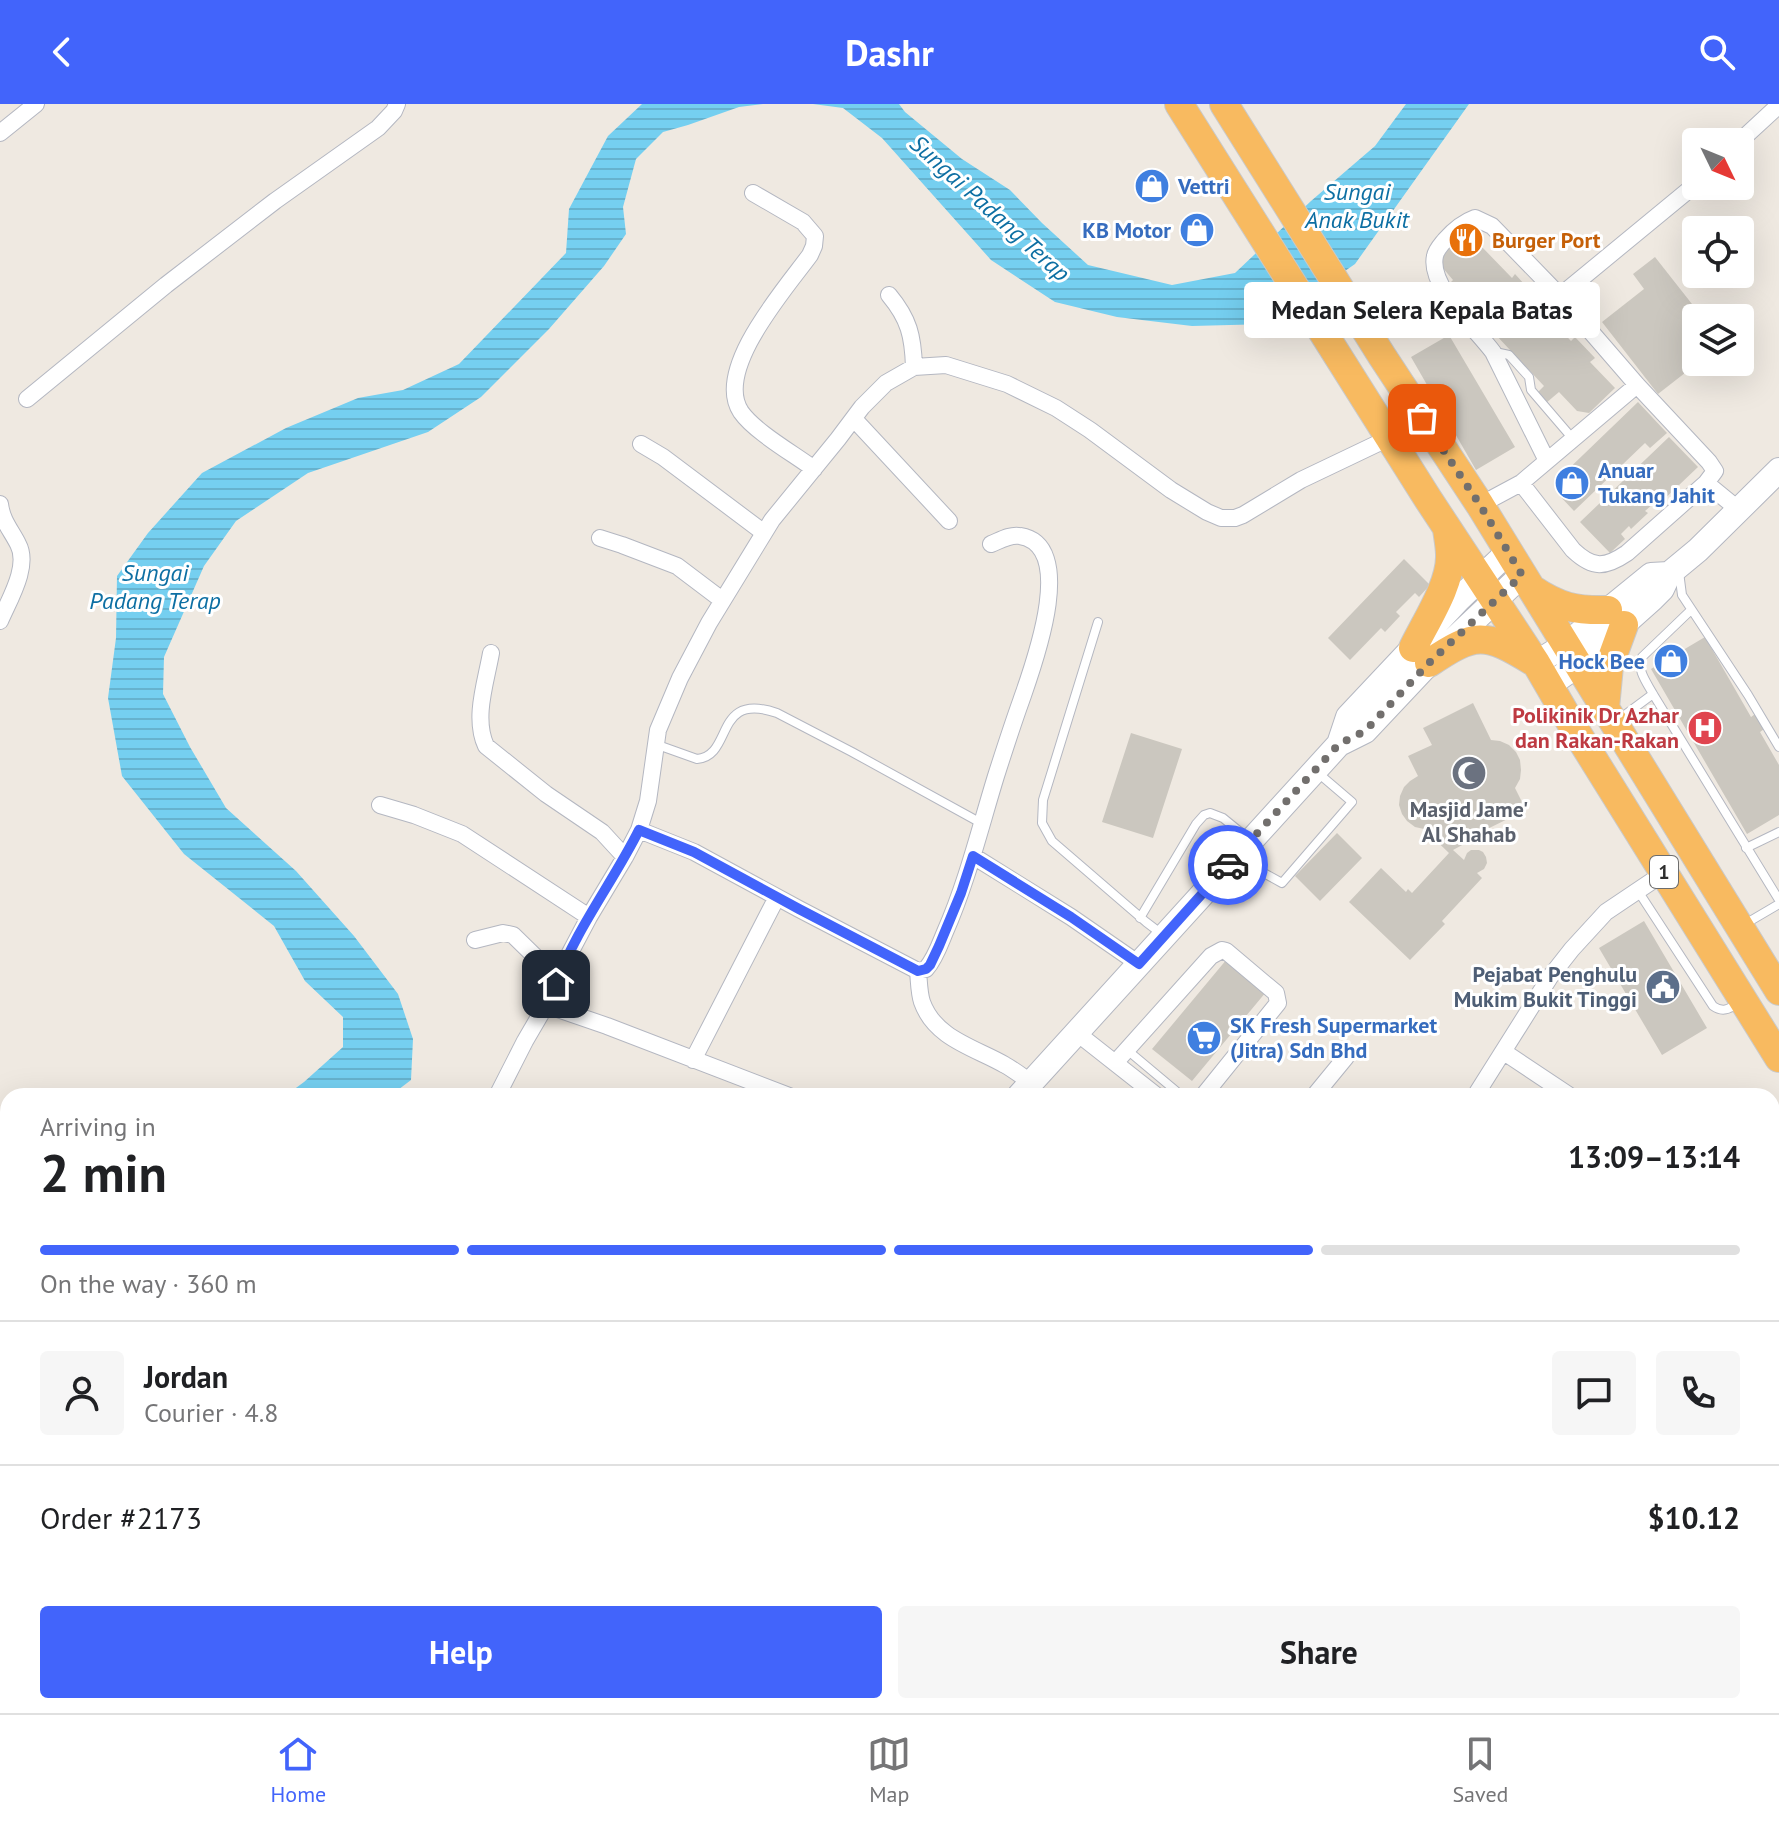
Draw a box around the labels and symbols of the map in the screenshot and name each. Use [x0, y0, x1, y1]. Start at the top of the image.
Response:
water label: Sungai Padang Terap [903, 128, 1077, 288]
north arrow [1682, 128, 1754, 200]
shop icon: Vettri [1133, 167, 1171, 205]
place label: Vettri [1177, 172, 1230, 200]
water label: Sungai Anak Bukit [1304, 176, 1411, 235]
shop icon: KB Motor [1178, 211, 1216, 249]
place label: KB Motor [1082, 216, 1171, 244]
restaurant icon: Burger Port [1447, 221, 1485, 259]
place label: Burger Port [1492, 226, 1601, 254]
callout: Medan Selera Kepala Batas [1244, 282, 1600, 338]
pin [1388, 384, 1456, 452]
place label: Anuar Tukang Jahit [1598, 456, 1715, 509]
shop icon: Anuar Tukang Jahit [1553, 464, 1591, 502]
water label: Sungai Padang Terap [89, 557, 221, 616]
shop icon: Hock Bee [1652, 642, 1690, 680]
place label: Hock Bee [1558, 647, 1645, 675]
place label: Polikinik Dr Azhar dan Rakan-Rakan [1512, 701, 1679, 754]
hospital icon: Polikinik Dr Azhar dan Rakan-Rakan [1686, 709, 1724, 747]
mosque icon: Masjid Jame' Al Shahab [1450, 754, 1488, 792]
place label: Masjid Jame' Al Shahab [1410, 795, 1528, 848]
courier [1188, 825, 1268, 905]
road number: 1 [1650, 856, 1678, 888]
pin [522, 950, 590, 1018]
place label: Pejabat Penghulu Mukim Bukit Tinggi [1454, 960, 1637, 1013]
public building icon: Pejabat Penghulu Mukim Bukit Tinggi [1644, 968, 1682, 1006]
place label: SK Fresh Supermarket (Jitra) Sdn Bhd [1230, 1011, 1437, 1064]
supermarket icon: SK Fresh Supermarket (Jitra) Sdn Bhd [1185, 1019, 1223, 1057]

